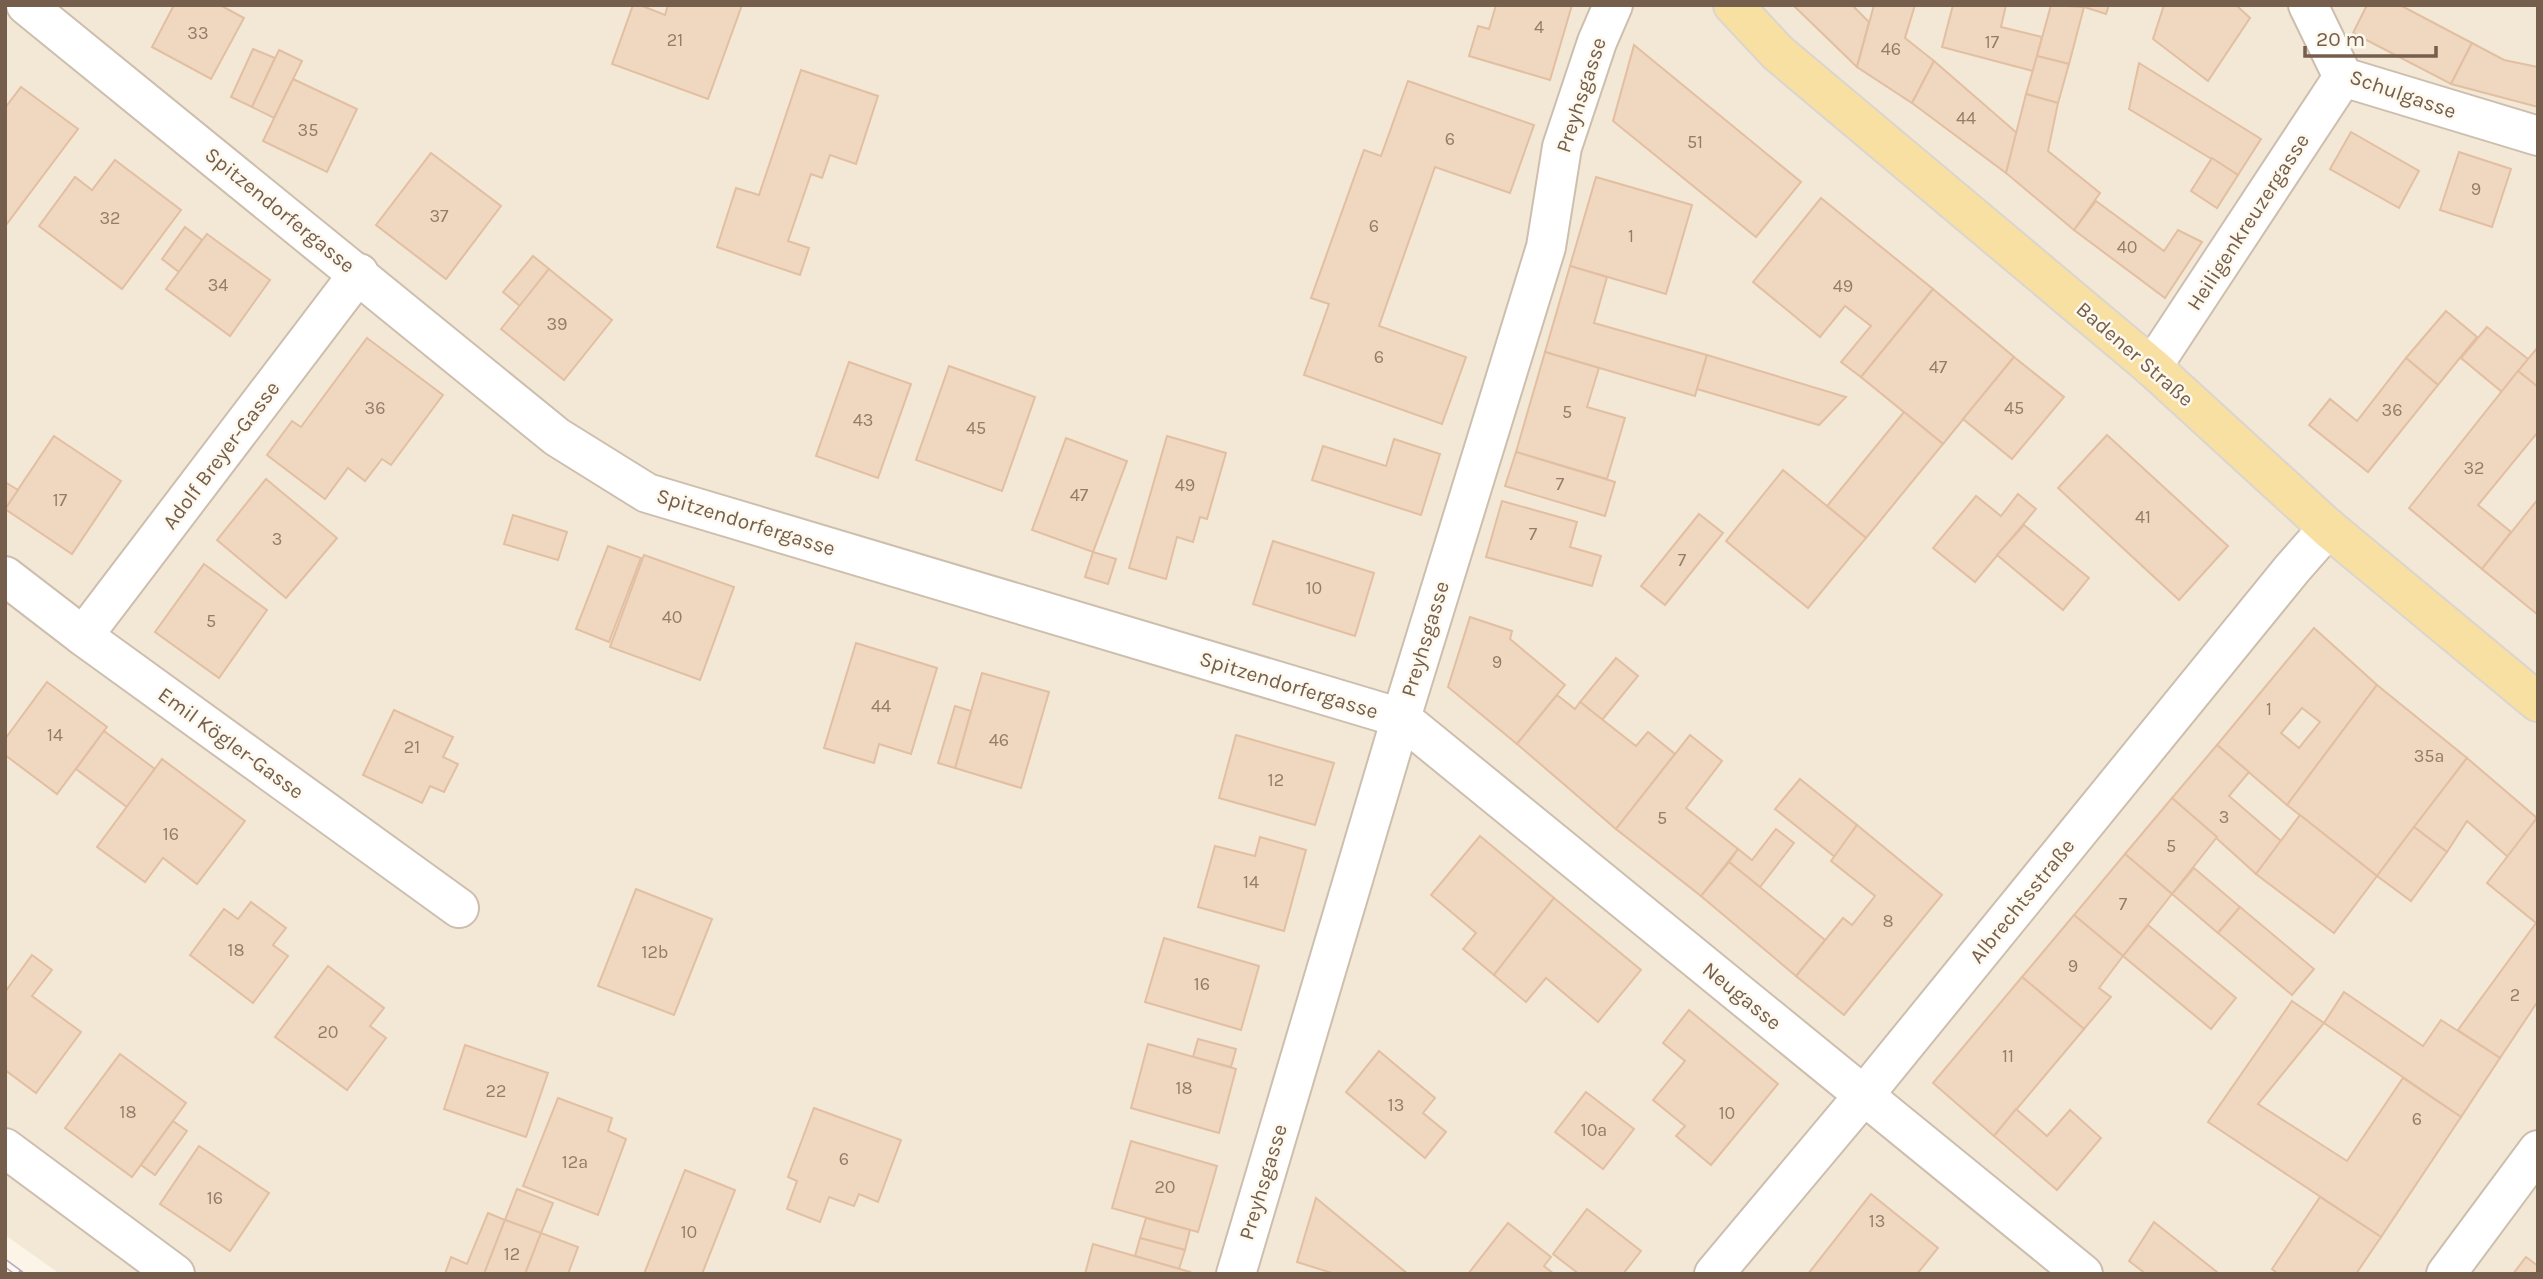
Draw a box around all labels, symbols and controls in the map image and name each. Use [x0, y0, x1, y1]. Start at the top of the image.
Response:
scale bar [2305, 14, 2436, 58]
house number: 4 [1534, 16, 1544, 38]
house number: 33 [187, 22, 209, 44]
text: 20 m [2316, 27, 2365, 51]
house number: 21 [667, 29, 683, 51]
house number: 17 [1985, 31, 2000, 53]
street label: Preyhsgasse [1551, 34, 1611, 156]
house number: 46 [1881, 38, 1901, 60]
street label: Schulgasse [2347, 65, 2459, 123]
house number: 44 [1956, 107, 1976, 129]
house number: 35 [298, 119, 318, 141]
house number: 6 [1445, 128, 1455, 150]
street label: Heiligenkreuzergasse [2182, 129, 2314, 315]
house number: 51 [1687, 131, 1703, 153]
street label: Spitzendorfergasse [200, 142, 360, 278]
house number: 9 [2471, 178, 2481, 200]
house number: 37 [429, 205, 449, 227]
house number: 32 [99, 207, 121, 229]
house number: 6 [1369, 215, 1379, 237]
house number: 1 [1628, 225, 1634, 247]
house number: 40 [2117, 236, 2137, 258]
house number: 34 [208, 274, 228, 296]
house number: 49 [1833, 275, 1853, 297]
street label: Badener Straße [2072, 297, 2198, 411]
house number: 39 [546, 313, 568, 335]
house number: 6 [1374, 346, 1384, 368]
house number: 47 [1929, 356, 1948, 378]
street label: Adolf Breyer-Gasse [158, 376, 284, 534]
house number: 36 [365, 397, 385, 419]
house number: 45 [2004, 397, 2024, 419]
house number: 36 [2382, 399, 2402, 421]
house number: 5 [1562, 401, 1572, 423]
house number: 43 [853, 409, 873, 431]
house number: 45 [966, 417, 986, 439]
house number: 32 [2463, 457, 2485, 479]
house number: 7 [1556, 473, 1565, 495]
house number: 49 [1175, 474, 1195, 496]
street label: Spitzendorfergasse [654, 483, 838, 561]
house number: 47 [1070, 484, 1089, 506]
house number: 17 [53, 489, 68, 511]
house number: 41 [2135, 506, 2151, 528]
house number: 7 [1529, 523, 1538, 545]
house number: 3 [272, 528, 282, 550]
house number: 7 [1678, 549, 1687, 571]
house number: 10 [1306, 577, 1322, 599]
street label: Preyhsgasse [1396, 578, 1454, 700]
house number: 40 [662, 606, 682, 628]
house number: 5 [206, 610, 216, 632]
street label: Spitzendorfergasse [1197, 646, 1381, 724]
house number: 9 [1492, 651, 1502, 673]
street label: Emil Kögler-Gasse [153, 682, 309, 804]
house number: 44 [871, 695, 891, 717]
house number: 1 [2266, 698, 2272, 720]
house number: 14 [47, 724, 63, 746]
house number: 46 [989, 729, 1009, 751]
house number: 21 [404, 736, 420, 758]
house number: 35a [2414, 745, 2444, 767]
house number: 12 [1268, 769, 1284, 791]
house number: 3 [2219, 806, 2229, 828]
house number: 5 [1657, 807, 1667, 829]
house number: 16 [163, 823, 179, 845]
street label: Albrechtsstraße [1965, 834, 2079, 968]
house number: 5 [2166, 835, 2176, 857]
house number: 14 [1243, 871, 1259, 893]
house number: 7 [2119, 893, 2128, 915]
house number: 8 [1882, 910, 1894, 932]
house number: 18 [227, 939, 245, 961]
house number: 12b [641, 941, 669, 963]
house number: 9 [2068, 955, 2078, 977]
street label: Neugasse [1698, 957, 1786, 1035]
house number: 16 [1194, 973, 1210, 995]
house number: 2 [2510, 984, 2520, 1006]
house number: 20 [317, 1021, 339, 1043]
house number: 11 [2002, 1045, 2014, 1067]
house number: 18 [1175, 1077, 1193, 1099]
house number: 22 [486, 1080, 506, 1102]
house number: 13 [1388, 1094, 1404, 1116]
house number: 18 [119, 1101, 137, 1123]
house number: 10 [1719, 1102, 1735, 1124]
house number: 6 [2412, 1108, 2422, 1130]
house number: 10a [1581, 1119, 1607, 1141]
street label: Preyhsgasse [1234, 1121, 1292, 1243]
house number: 6 [839, 1148, 849, 1170]
house number: 12a [562, 1151, 588, 1173]
house number: 20 [1154, 1176, 1176, 1198]
house number: 16 [207, 1187, 223, 1209]
house number: 13 [1869, 1210, 1885, 1232]
house number: 10 [681, 1221, 697, 1243]
house number: 12 [504, 1243, 520, 1265]

